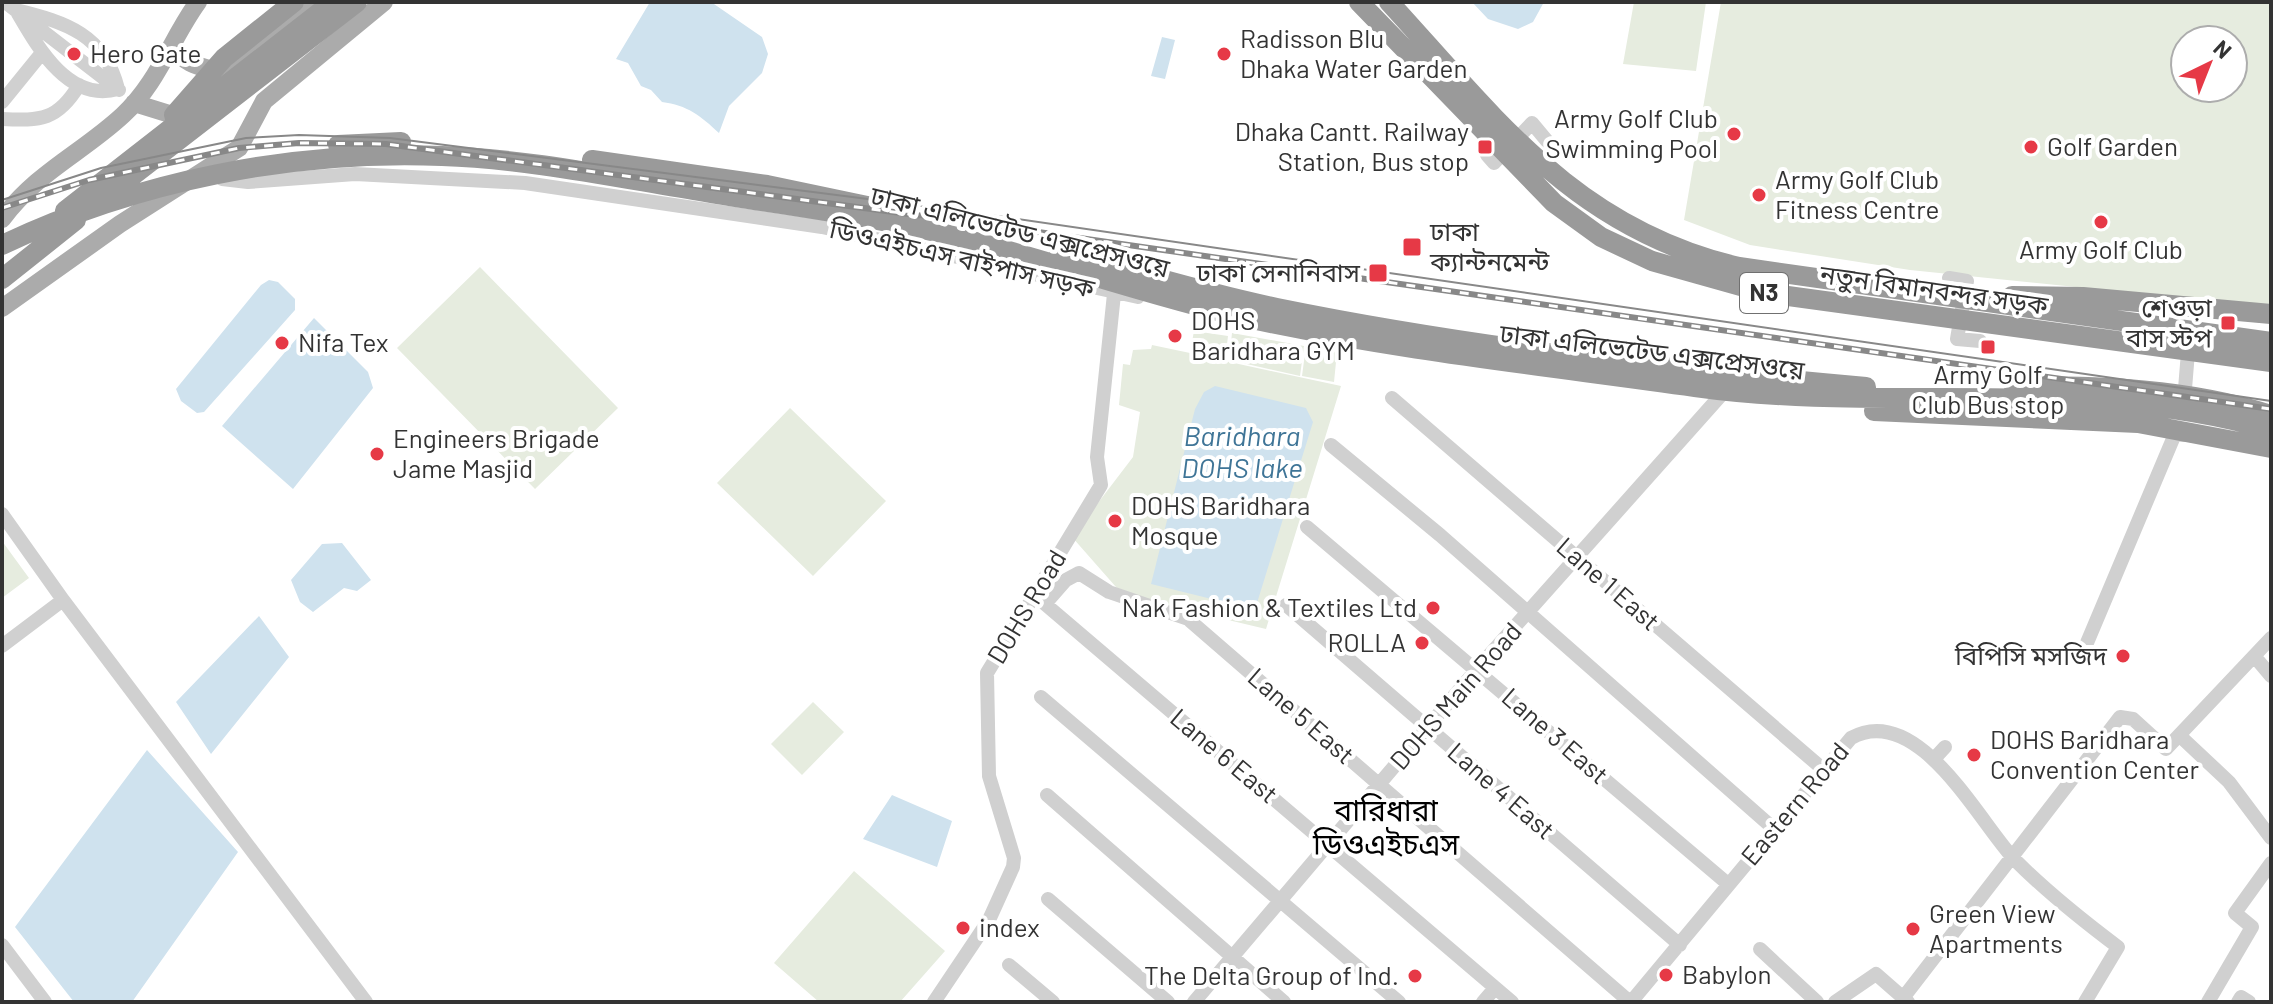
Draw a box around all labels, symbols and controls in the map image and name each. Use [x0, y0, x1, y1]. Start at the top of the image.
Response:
place label: Radisson Blu Dhaka Water Garden [1240, 22, 1467, 83]
north arrow [2169, 24, 2249, 104]
text: N [2209, 34, 2238, 63]
place label: Hero Gate [90, 37, 201, 68]
marker: Hero Gate [65, 45, 83, 63]
marker: Radisson Blu Dhaka Water Garden [1215, 45, 1233, 63]
place label: Army Golf Club Swimming Pool [1545, 102, 1718, 163]
place label: Dhaka Cantt. Railway Station, Bus stop [1235, 115, 1469, 176]
marker: Army Golf Club Swimming Pool [1725, 125, 1743, 143]
place label: Golf Garden [2047, 130, 2178, 161]
marker: Dhaka Cantt. Railway Station, Bus stop [1476, 138, 1494, 156]
marker: Golf Garden [2022, 138, 2040, 156]
place label: Army Golf Club Fitness Centre [1775, 163, 1939, 224]
street label: ঢাকা এলিভেটেড এক্সপ্রেসওয়ে [867, 178, 1174, 283]
marker: Army Golf Club Fitness Centre [1750, 186, 1768, 204]
street label: ডিওএইচএস বাইপাস সড়ক [826, 212, 1099, 303]
marker: Army Golf Club [2092, 213, 2110, 231]
place label: ঢাকা ক্যান্টনমেন্ট [1429, 215, 1550, 276]
place label: Army Golf Club [2019, 233, 2183, 264]
marker: ঢাকা ক্যান্টনমেন্ট [1401, 236, 1423, 258]
place label: ঢাকা সেনানিবাস [1195, 256, 1361, 287]
street label: নতুন বিমানবন্দর সড়ক [1817, 257, 2051, 322]
marker: ঢাকা সেনানিবাস [1367, 262, 1389, 284]
road number: N3 [1740, 273, 1788, 313]
place label: শেওড়া বাস স্টপ [2125, 291, 2213, 352]
place label: DOHS Baridhara GYM [1191, 304, 1355, 365]
marker: শেওড়া বাস স্টপ [2219, 314, 2237, 332]
street label: ঢাকা এলিভেটেড এক্সপ্রেসওয়ে [1497, 316, 1807, 385]
place label: Nifa Tex [298, 326, 388, 357]
marker: DOHS Baridhara GYM [1166, 327, 1184, 345]
marker: Nifa Tex [273, 334, 291, 352]
marker: Army Golf Club Bus stop [1979, 338, 1997, 356]
place label: Army Golf Club Bus stop [1912, 358, 2064, 419]
water label: Baridhara DOHS lake [1181, 418, 1303, 484]
place label: Engineers Brigade Jame Masjid [393, 422, 600, 483]
marker: Engineers Brigade Jame Masjid [368, 445, 386, 463]
place label: DOHS Baridhara Mosque [1131, 489, 1310, 550]
marker: DOHS Baridhara Mosque [1106, 512, 1124, 530]
street label: Lane 1 East [1551, 530, 1667, 636]
street label: DOHS Road [980, 544, 1072, 669]
place label: Nak Fashion & Textiles Ltd [1122, 591, 1417, 622]
marker: Nak Fashion & Textiles Ltd [1424, 599, 1442, 617]
street label: DOHS Main Road [1383, 615, 1527, 775]
place label: ROLLA [1328, 626, 1406, 657]
marker: ROLLA [1413, 634, 1431, 652]
place label: বিপিসি মসজিদ [1954, 639, 2108, 670]
marker: বিপিসি মসজিদ [2114, 647, 2132, 665]
street label: Lane 5 East [1243, 660, 1361, 769]
street label: Lane 3 East [1497, 680, 1615, 789]
street label: Lane 6 East [1165, 701, 1285, 809]
place label: DOHS Baridhara Convention Center [1990, 723, 2200, 784]
street label: Lane 4 East [1442, 735, 1562, 845]
street label: Eastern Road [1734, 735, 1854, 871]
marker: DOHS Baridhara Convention Center [1965, 746, 1983, 764]
district label: বারিধারা ডিওএইচএস [1312, 791, 1459, 861]
place label: Green View Apartments [1929, 897, 2063, 958]
place label: index [979, 911, 1040, 942]
marker: index [954, 919, 972, 937]
marker: Green View Apartments [1904, 920, 1922, 938]
place label: Babylon [1682, 958, 1772, 989]
place label: The Delta Group of Ind. [1144, 959, 1399, 990]
marker: Babylon [1657, 966, 1675, 984]
marker: The Delta Group of Ind. [1406, 967, 1424, 985]

